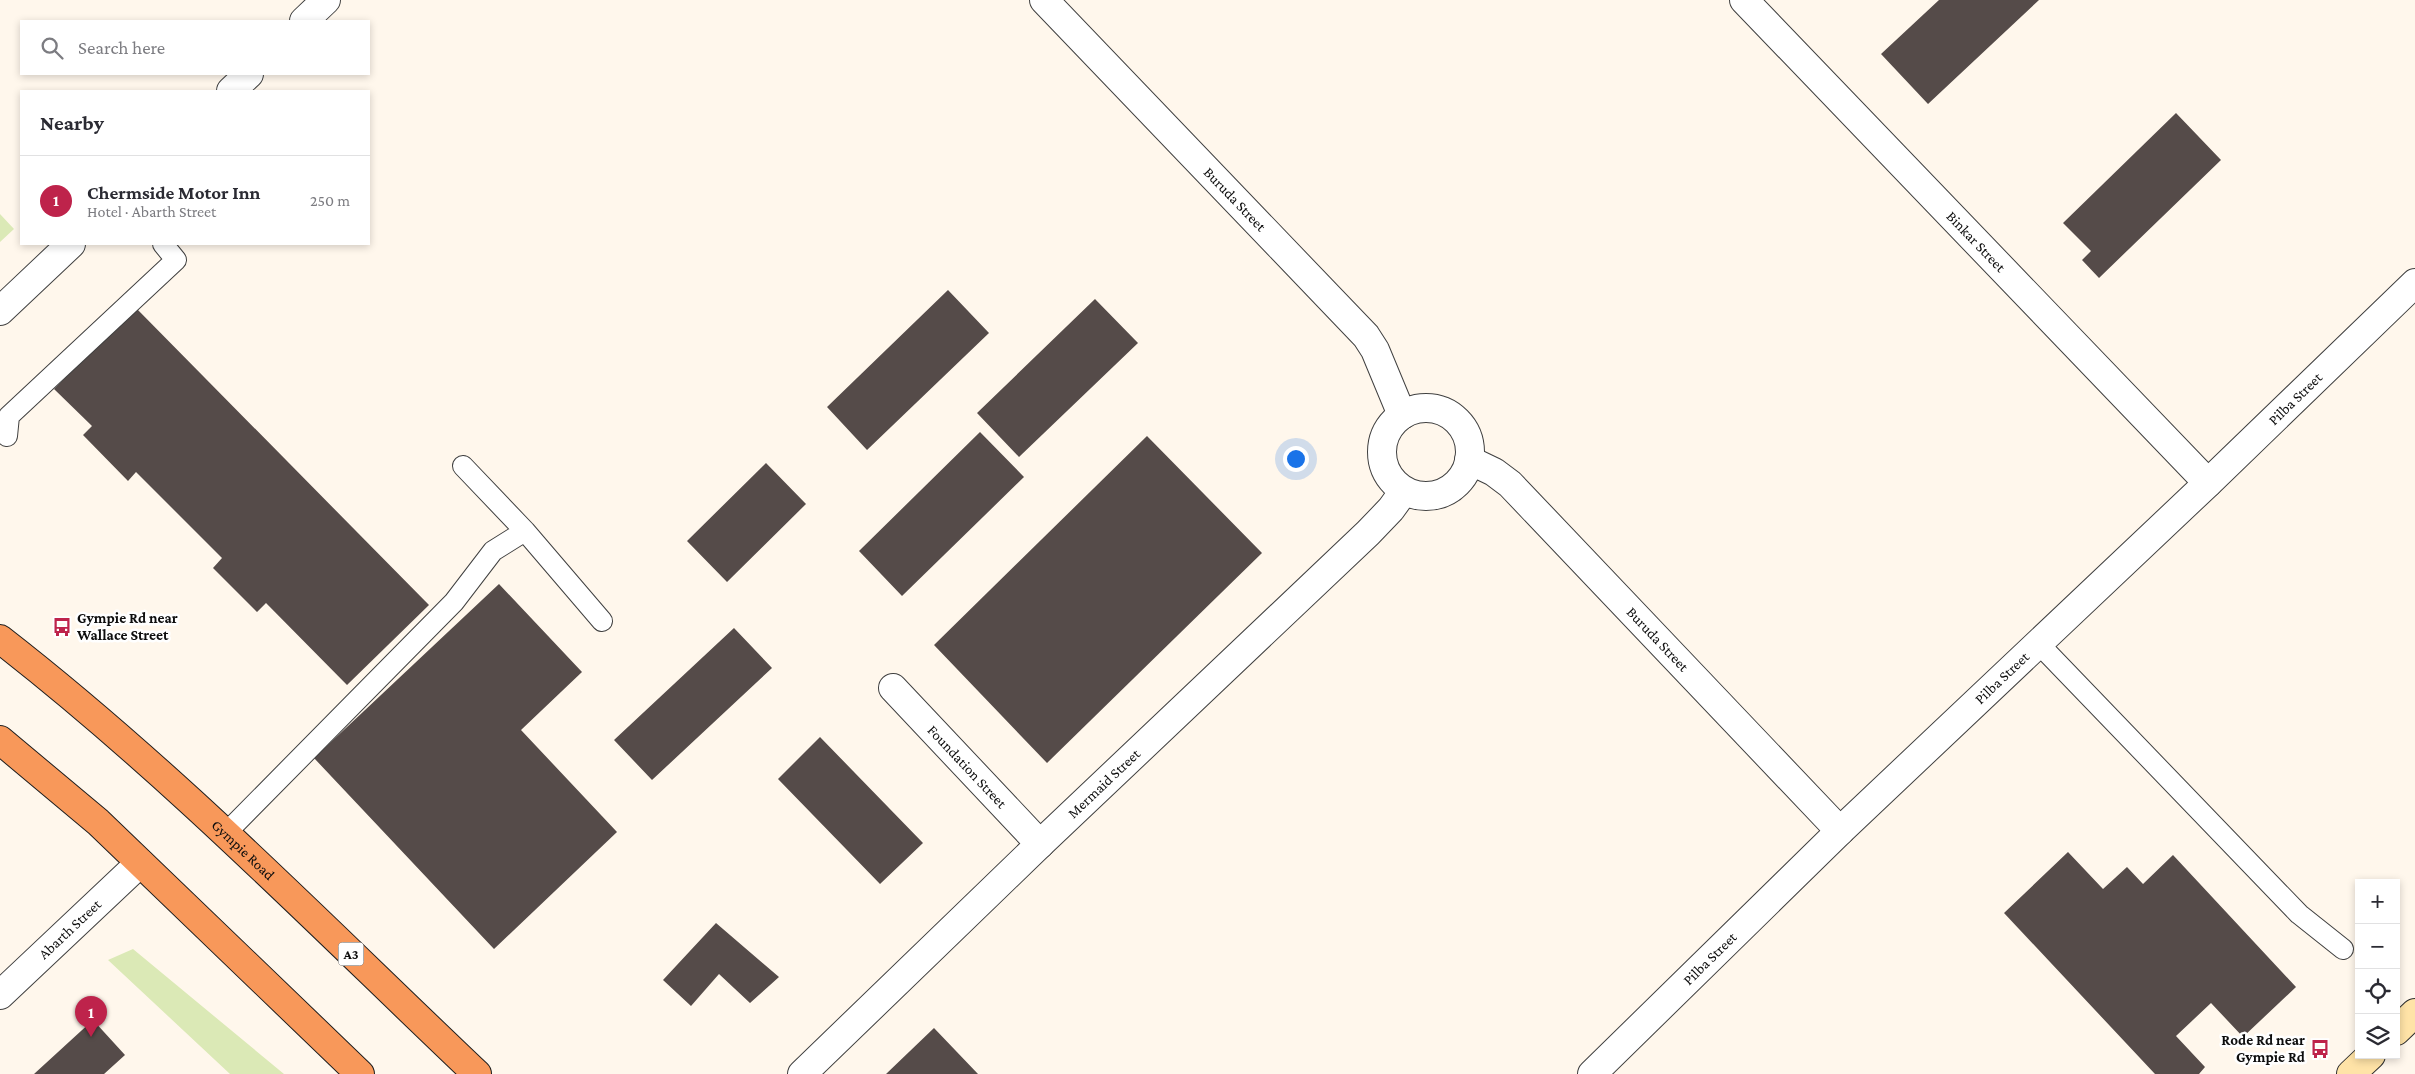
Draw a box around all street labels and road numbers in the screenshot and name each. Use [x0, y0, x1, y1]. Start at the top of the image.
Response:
street label: Buruda Street [1201, 164, 1270, 235]
street label: Binkar Street [1943, 208, 2009, 276]
street label: Pilba Street [2265, 369, 2326, 428]
street label: Buruda Street [1623, 604, 1693, 675]
street label: Pilba Street [1972, 648, 2033, 707]
street label: Foundation Street [924, 722, 1011, 812]
street label: Mermaid Street [1065, 745, 1144, 821]
street label: Gympie Road [208, 817, 278, 883]
street label: Abarth Street [35, 895, 105, 962]
street label: Pilba Street [1680, 928, 1741, 988]
road number: A3 [338, 942, 364, 966]

